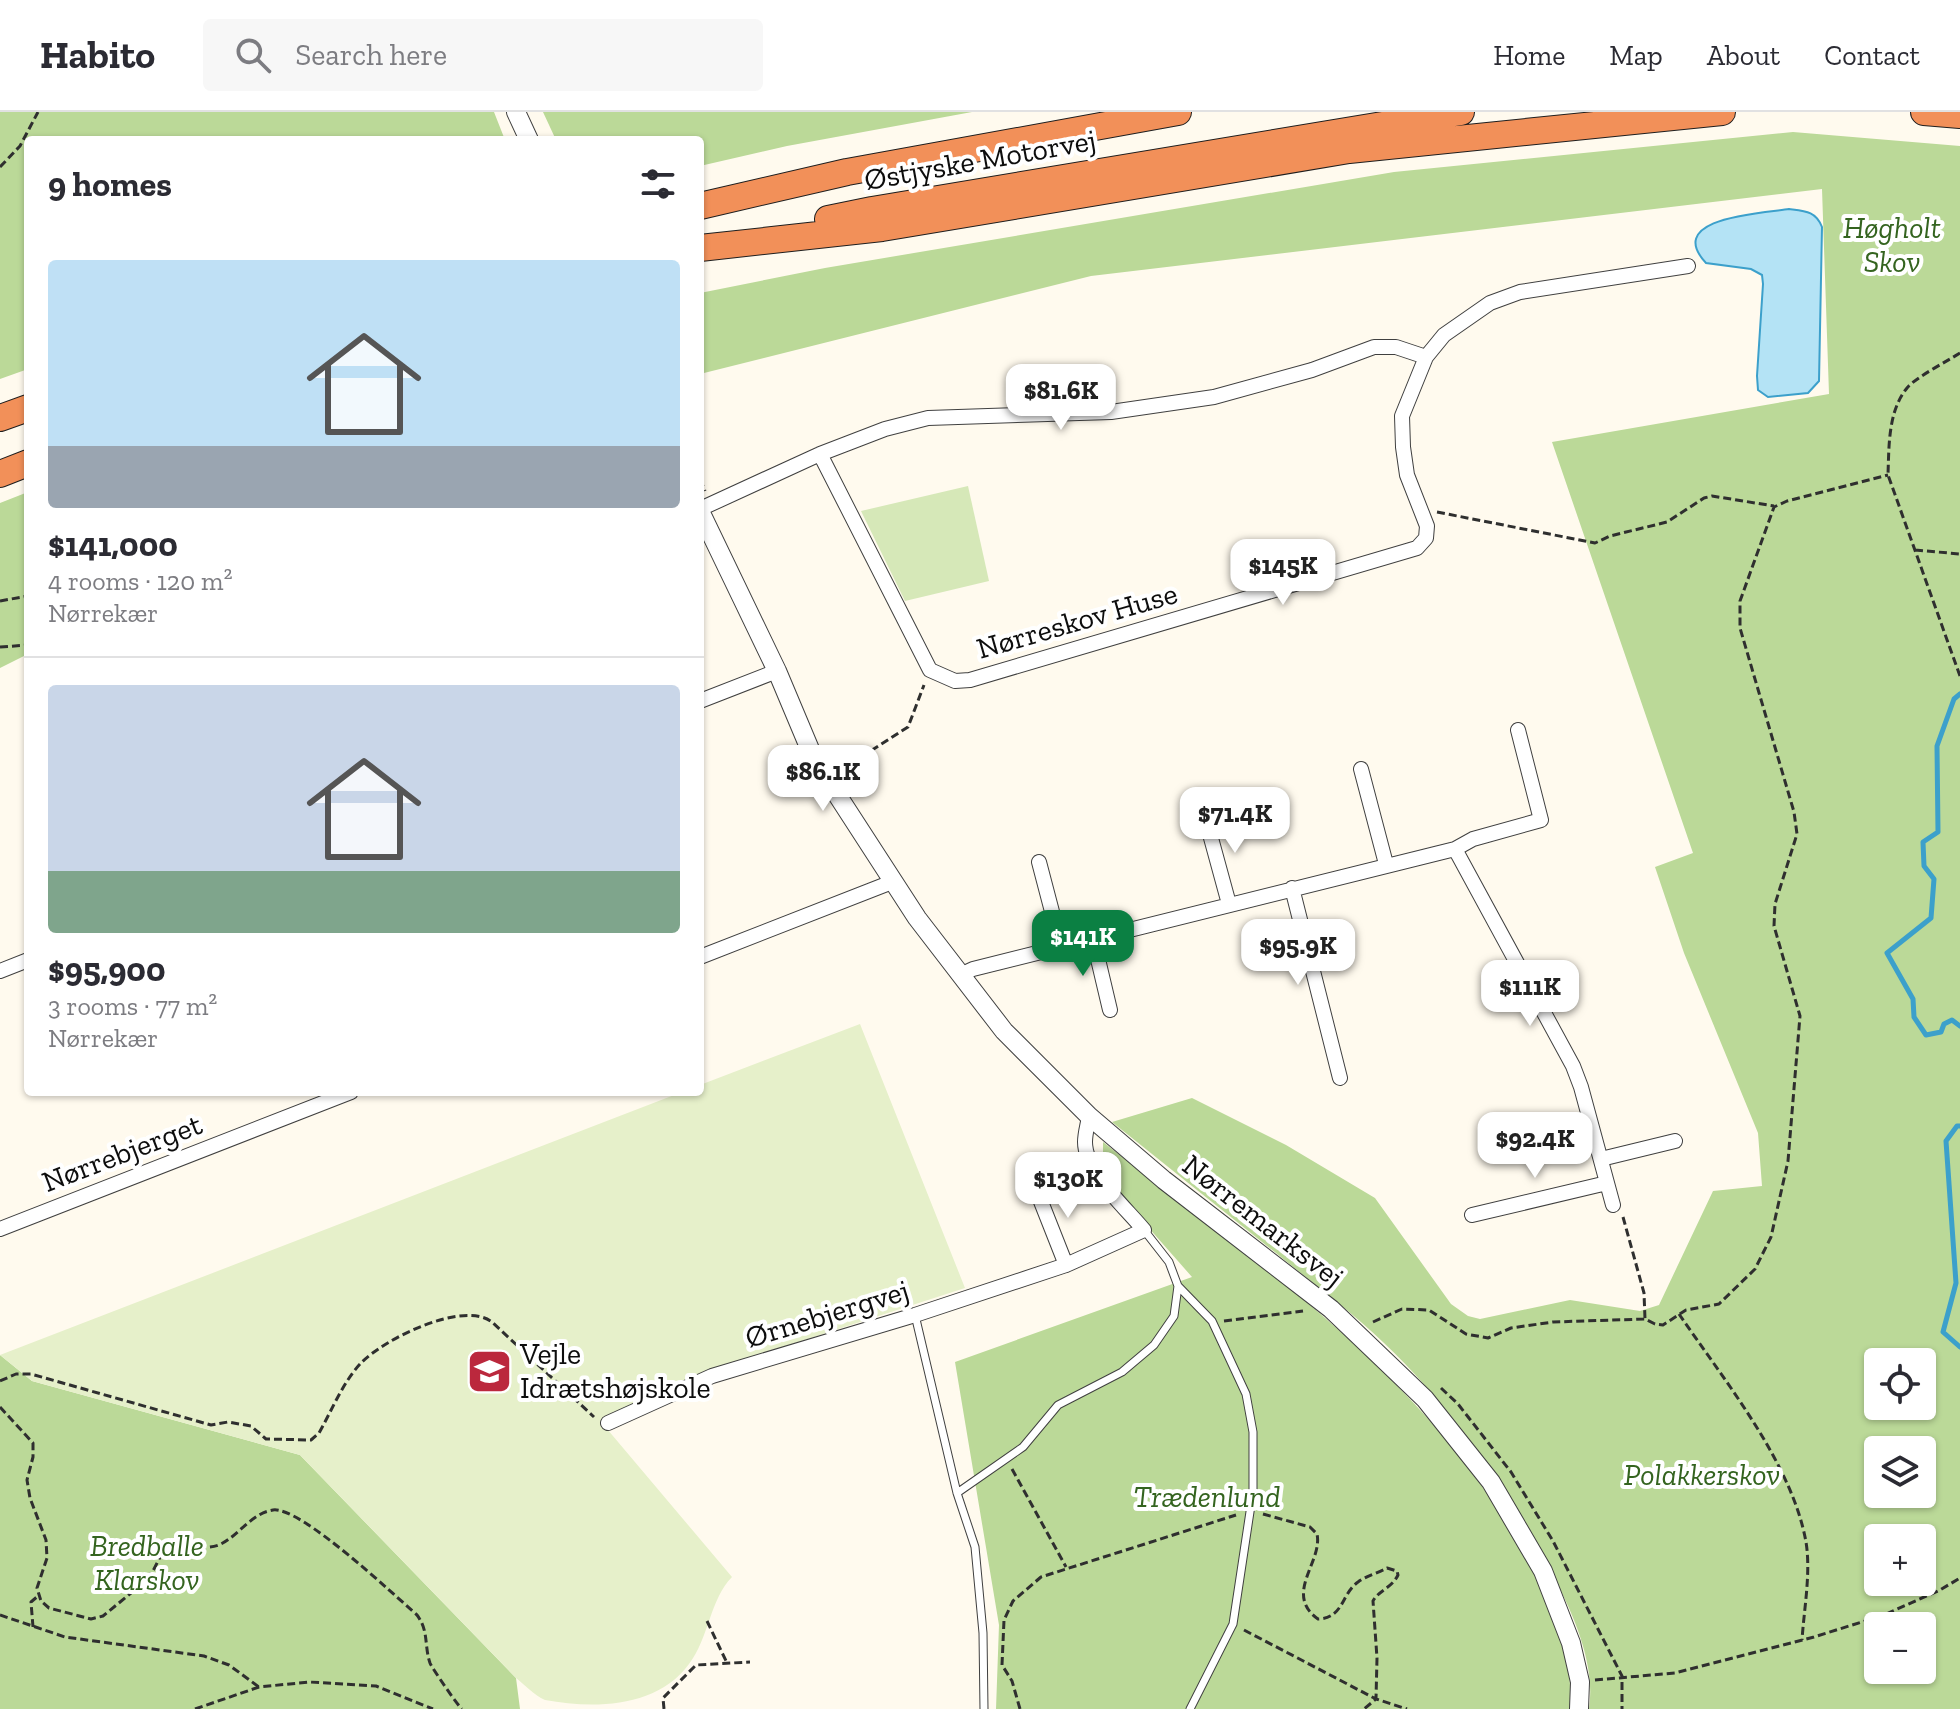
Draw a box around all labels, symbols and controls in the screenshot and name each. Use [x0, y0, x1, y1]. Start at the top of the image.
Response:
search box [203, 19, 763, 91]
text: Habito [40, 32, 155, 78]
icon: search [231, 33, 275, 77]
text: Search here [295, 37, 447, 73]
text: Home [1493, 39, 1565, 72]
text: Map [1609, 39, 1663, 72]
text: About [1707, 39, 1780, 72]
text: Contact [1824, 39, 1920, 72]
street label: Østjyske Motorvej [861, 122, 1099, 198]
icon: filters [636, 162, 680, 206]
text: 9 homes [48, 164, 172, 205]
park label: Høgholt Skov [1843, 210, 1941, 280]
icon: home [292, 312, 436, 456]
pin: $81.6K [996, 364, 1126, 432]
text: $81.6K [1024, 374, 1098, 406]
text: $141,000 [48, 524, 178, 565]
pin: $145K [1227, 539, 1339, 607]
text: $145K [1248, 549, 1318, 581]
text: 4 rooms · 120 m² [48, 565, 233, 597]
street label: Nørreskov Huse [973, 575, 1181, 667]
text: Nørrekær [48, 597, 158, 629]
icon: home [292, 737, 436, 881]
pin: $86.1K [758, 745, 888, 813]
text: $86.1K [786, 755, 860, 787]
pin: $71.4K [1170, 787, 1300, 855]
text: $71.4K [1198, 797, 1272, 829]
pin: $141K [1027, 910, 1139, 978]
pin: $95.9K [1233, 919, 1363, 987]
text: $141K [1050, 920, 1116, 952]
text: $95.9K [1259, 929, 1337, 961]
text: $95,900 [48, 949, 166, 990]
pin: $111K [1474, 960, 1586, 1028]
text: $111K [1499, 970, 1561, 1002]
text: 3 rooms · 77 m² [48, 990, 217, 1022]
text: Nørrekær [48, 1022, 158, 1054]
street label: Nørrebjerget [37, 1106, 207, 1200]
pin: $92.4K [1470, 1112, 1600, 1180]
text: $92.4K [1496, 1122, 1574, 1154]
street label: Nørremarksvej [1175, 1147, 1351, 1295]
pin: $130K [1012, 1152, 1124, 1220]
text: $130K [1033, 1162, 1103, 1194]
street label: Ørnebjergvej [741, 1272, 913, 1356]
place label: Vejle Idrætshøjskole [519, 1336, 711, 1406]
school or university icon: Vejle Idrætshøjskole [465, 1347, 513, 1395]
map controls [1864, 1348, 1936, 1684]
button: locate [1864, 1348, 1936, 1420]
button: layers [1864, 1436, 1936, 1508]
park label: Polakkerskov [1624, 1457, 1780, 1493]
park label: Trædenlund [1134, 1479, 1280, 1515]
button: + [1864, 1524, 1936, 1596]
park label: Bredballe Klarskov [90, 1528, 204, 1598]
button: − [1864, 1612, 1936, 1684]

